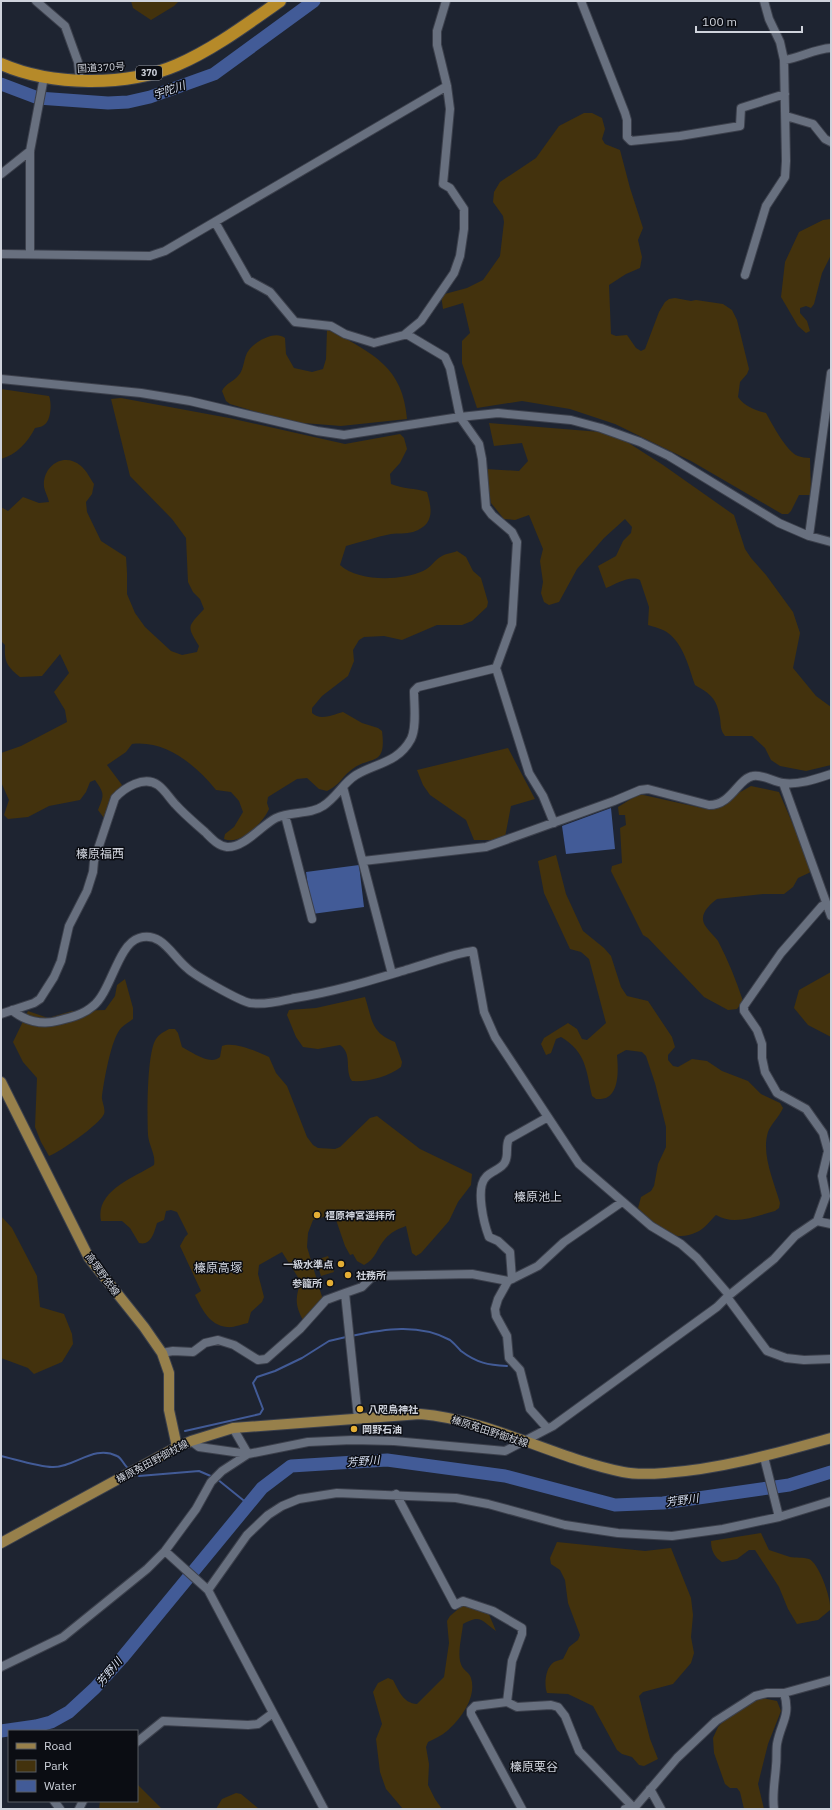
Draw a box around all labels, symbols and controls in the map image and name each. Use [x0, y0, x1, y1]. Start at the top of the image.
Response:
scale bar [696, 8, 802, 34]
text: 100 m [702, 14, 737, 29]
street label: 国道370号 [77, 60, 125, 75]
road number: 370 [136, 66, 162, 80]
water label: 宇陀川 [151, 78, 188, 102]
district label: 榛原福西 [76, 846, 124, 861]
district label: 榛原池上 [514, 1189, 562, 1204]
place label: 橿原神宮遥拝所 [325, 1209, 395, 1222]
marker: 橿原神宮遥拝所 [312, 1210, 322, 1220]
street label: 高塚野依線 [83, 1250, 123, 1298]
place label: 一級水準点 [283, 1258, 334, 1271]
marker: 一級水準点 [336, 1259, 346, 1269]
district label: 榛原高塚 [194, 1260, 242, 1275]
place label: 社務所 [356, 1269, 386, 1282]
marker: 社務所 [343, 1270, 353, 1280]
place label: 参籠所 [292, 1277, 322, 1290]
marker: 参籠所 [325, 1278, 335, 1288]
place label: 八咫烏神社 [368, 1403, 419, 1416]
marker: 八咫烏神社 [355, 1404, 365, 1414]
street label: 榛原菟田野御杖線 [450, 1413, 530, 1450]
place label: 岡野石油 [362, 1423, 402, 1436]
marker: 岡野石油 [349, 1424, 359, 1434]
street label: 榛原菟田野御杖線 [114, 1437, 191, 1486]
water label: 芳野川 [346, 1453, 381, 1469]
water label: 芳野川 [665, 1491, 700, 1509]
water label: 芳野川 [93, 1654, 126, 1689]
legend [8, 1730, 138, 1802]
text: Road [44, 1738, 72, 1753]
text: Park [44, 1758, 69, 1773]
district label: 榛原栗谷 [510, 1759, 558, 1774]
text: Water [44, 1778, 77, 1793]

